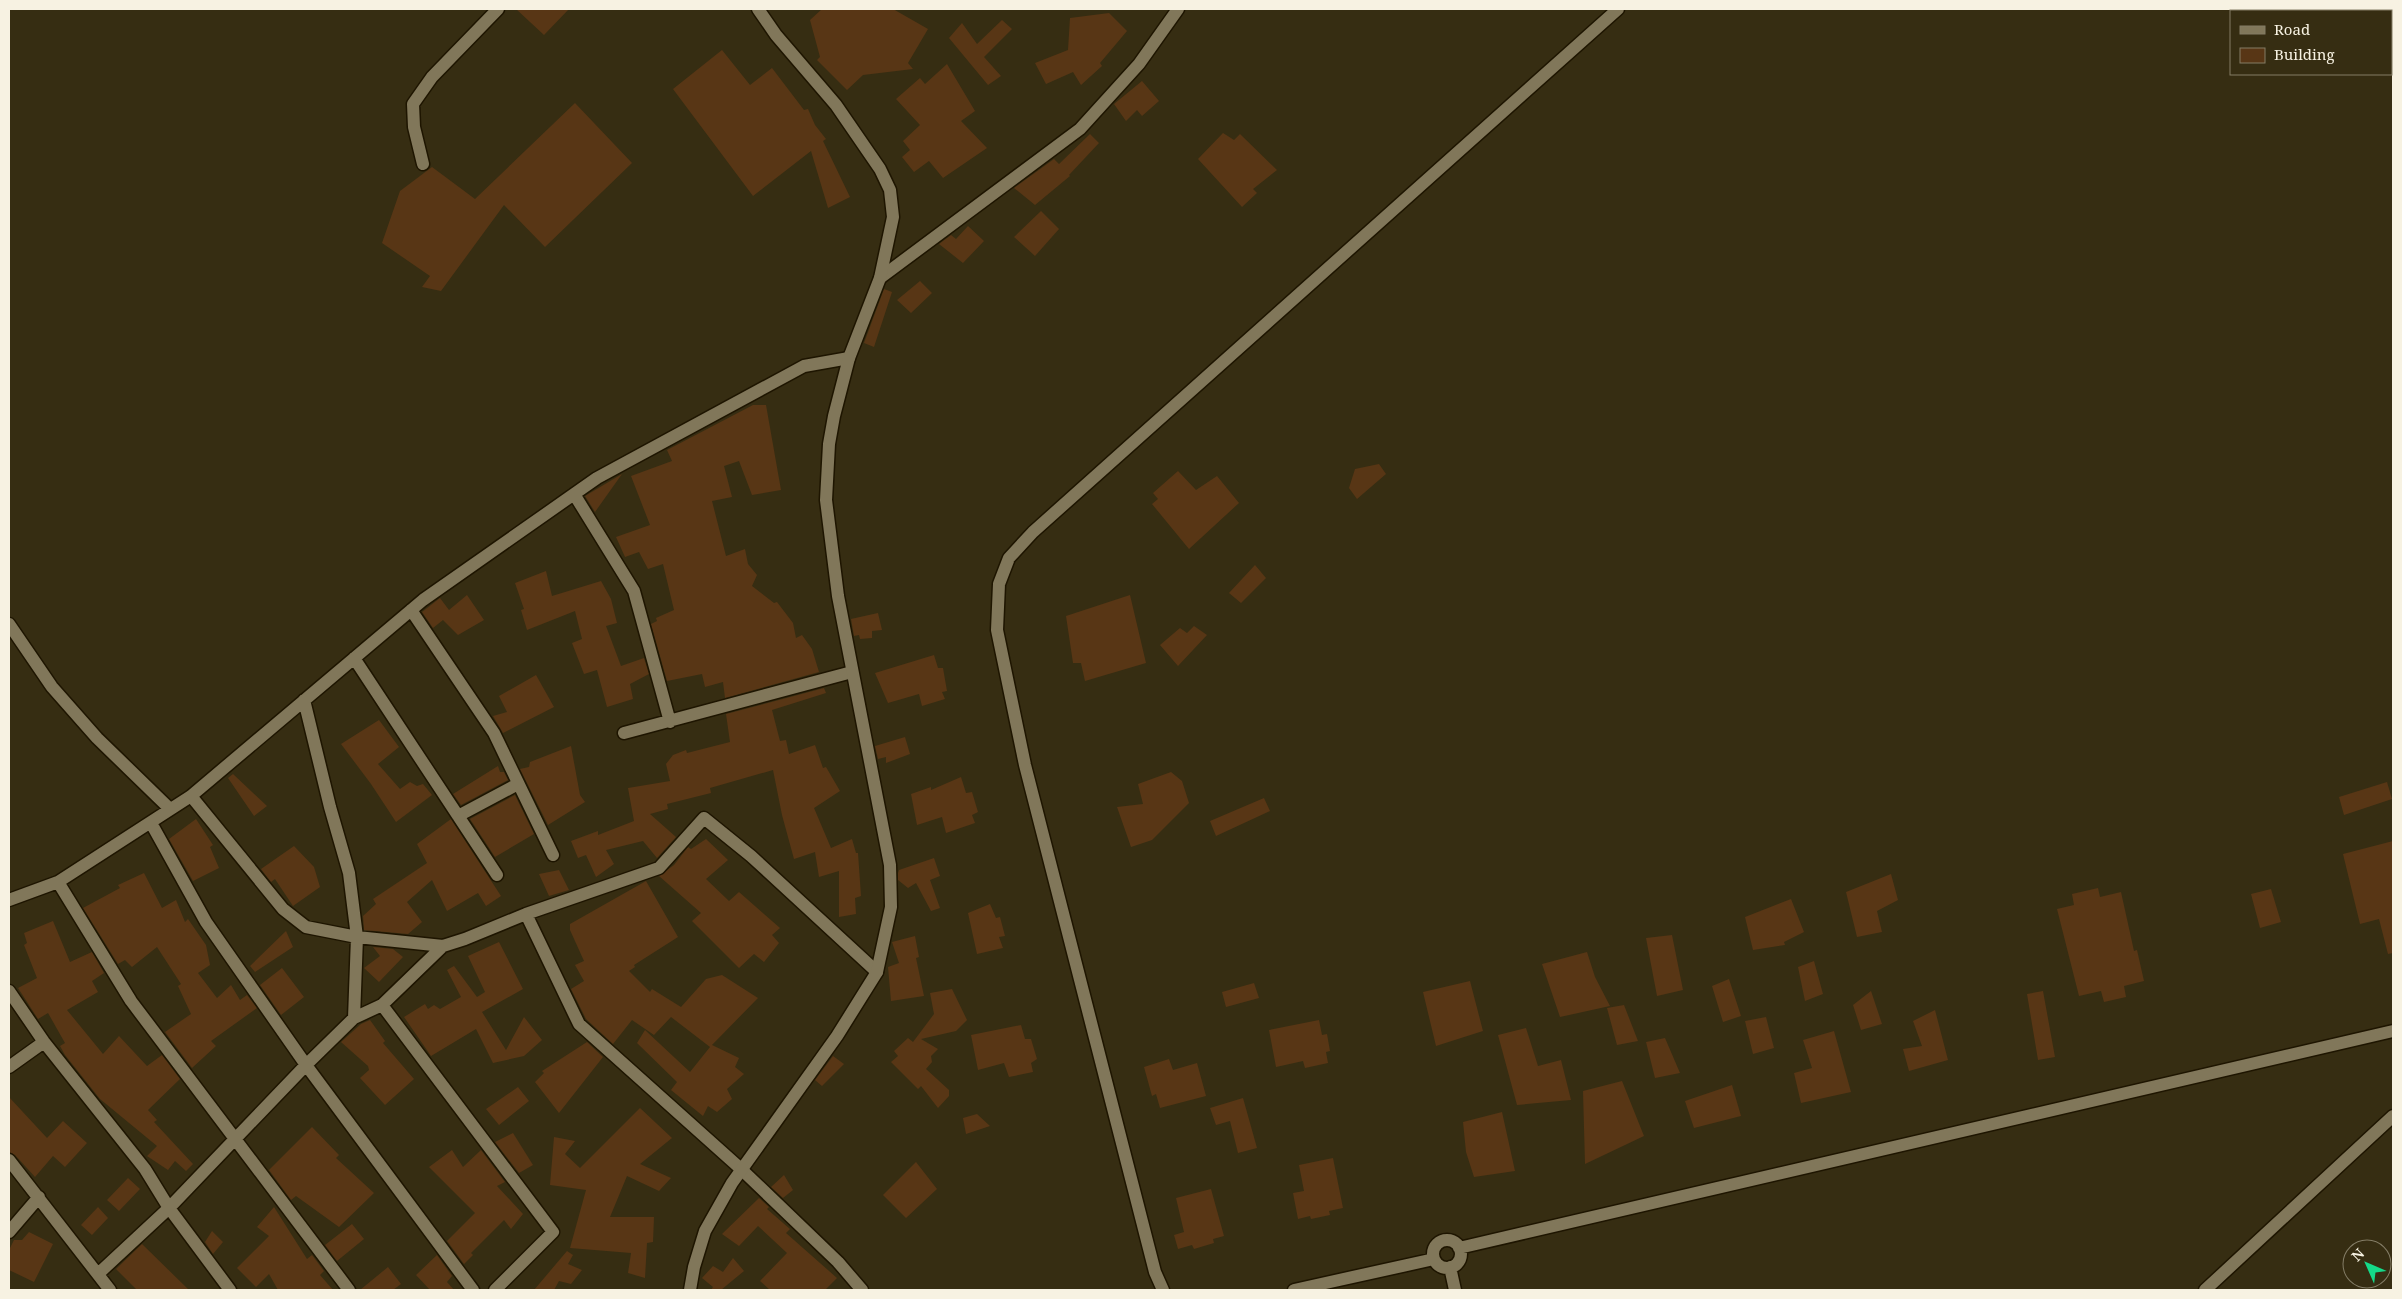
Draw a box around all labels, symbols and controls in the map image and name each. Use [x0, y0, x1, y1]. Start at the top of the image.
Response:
legend [2230, 10, 2392, 75]
text: Road [2274, 19, 2310, 39]
text: Building [2274, 44, 2335, 64]
north arrow [2342, 1239, 2392, 1289]
text: N [2347, 1244, 2368, 1265]

